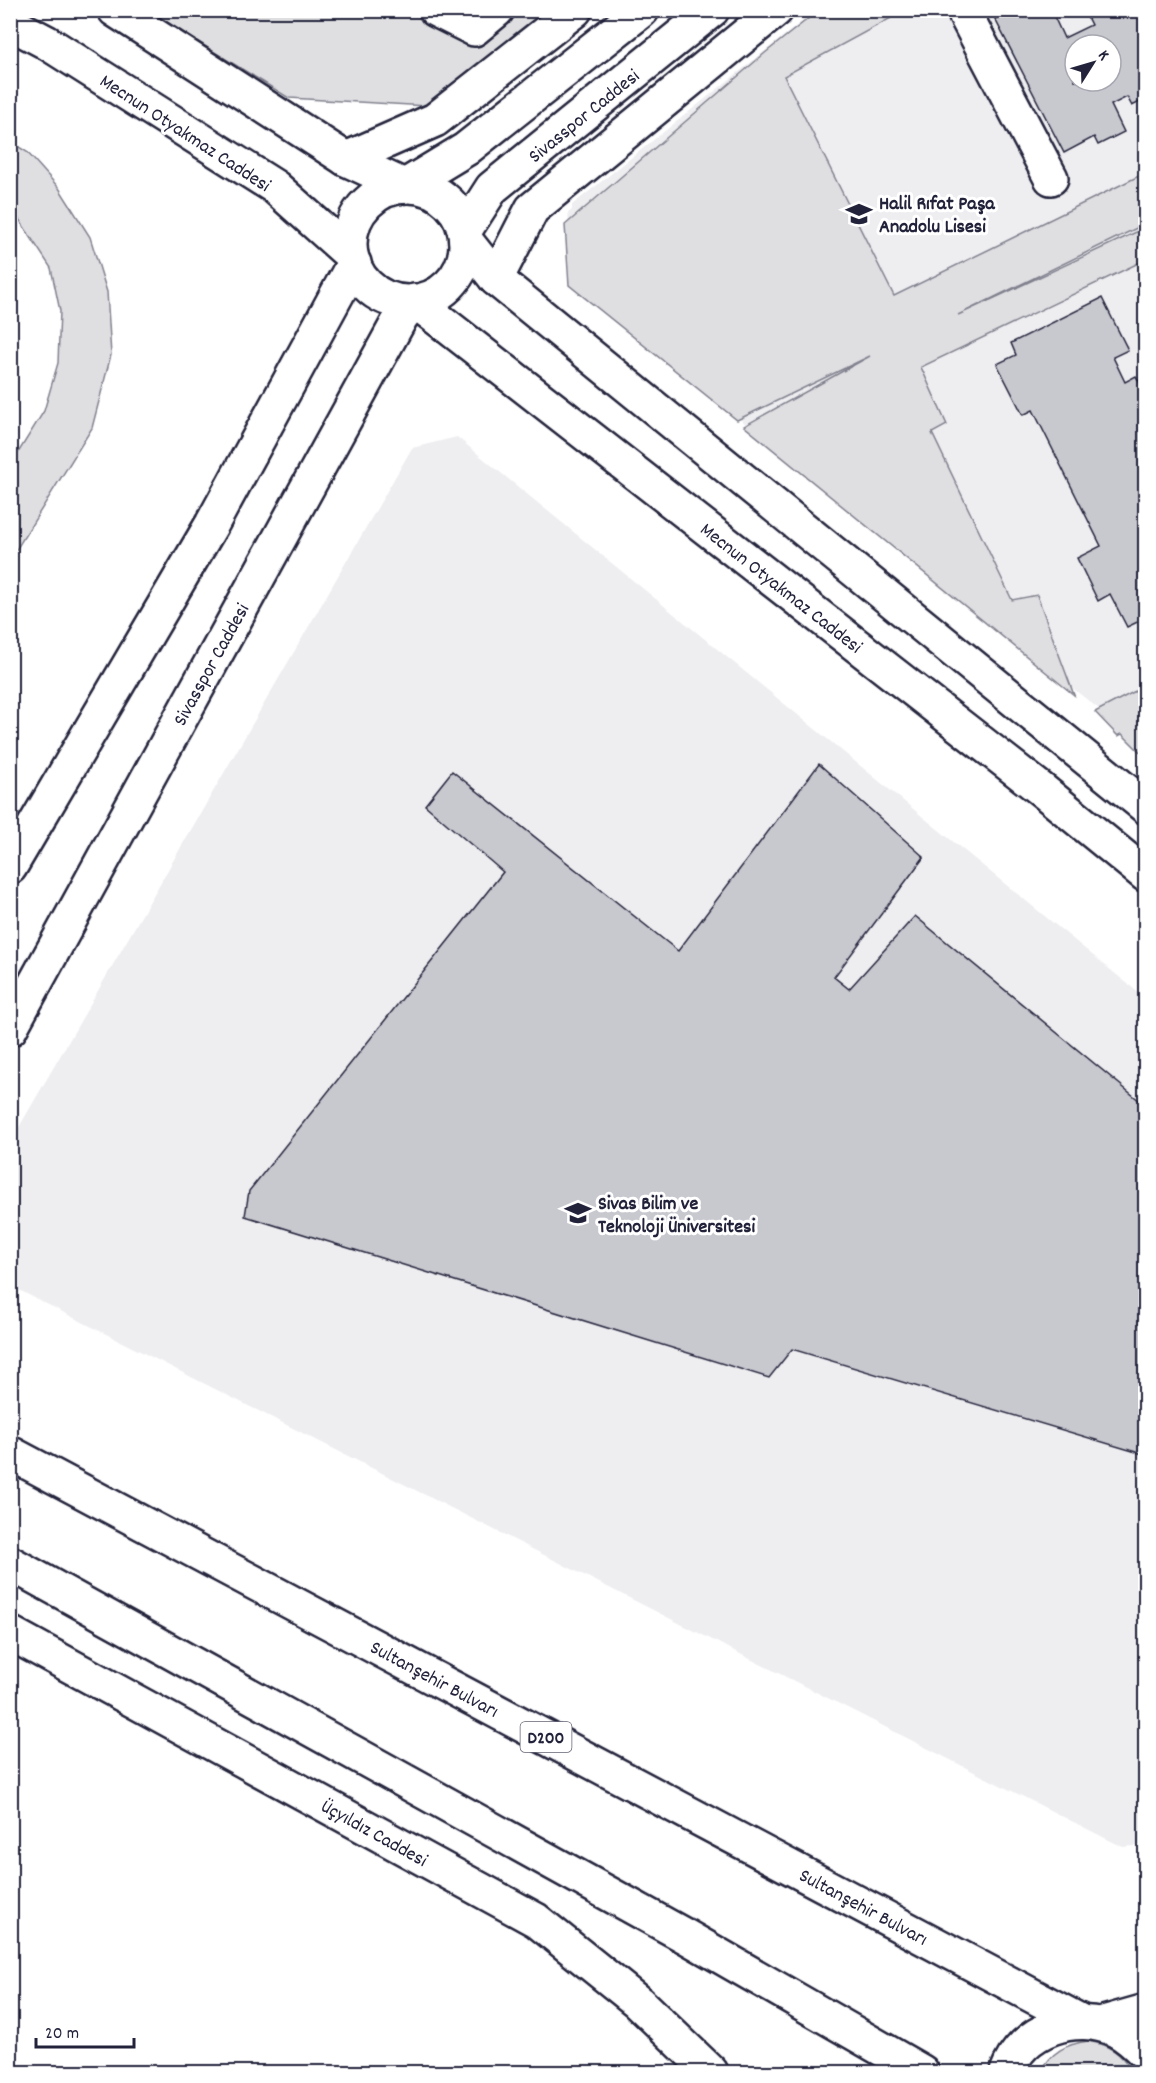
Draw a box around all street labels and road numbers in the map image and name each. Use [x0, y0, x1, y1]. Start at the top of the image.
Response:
street label: Sivasspor Caddesi [523, 63, 647, 171]
street label: Mecnun Otyakmaz Caddesi [93, 69, 276, 201]
street label: Mecnun Otyakmaz Caddesi [693, 517, 867, 662]
street label: Sivasspor Caddesi [167, 599, 258, 732]
street label: Sultanşehir Bulvarı [364, 1635, 503, 1726]
road number: D200 [520, 1722, 572, 1752]
street label: Üçyıldız Caddesi [315, 1794, 432, 1876]
street label: Sultanşehir Bulvarı [793, 1863, 932, 1954]

